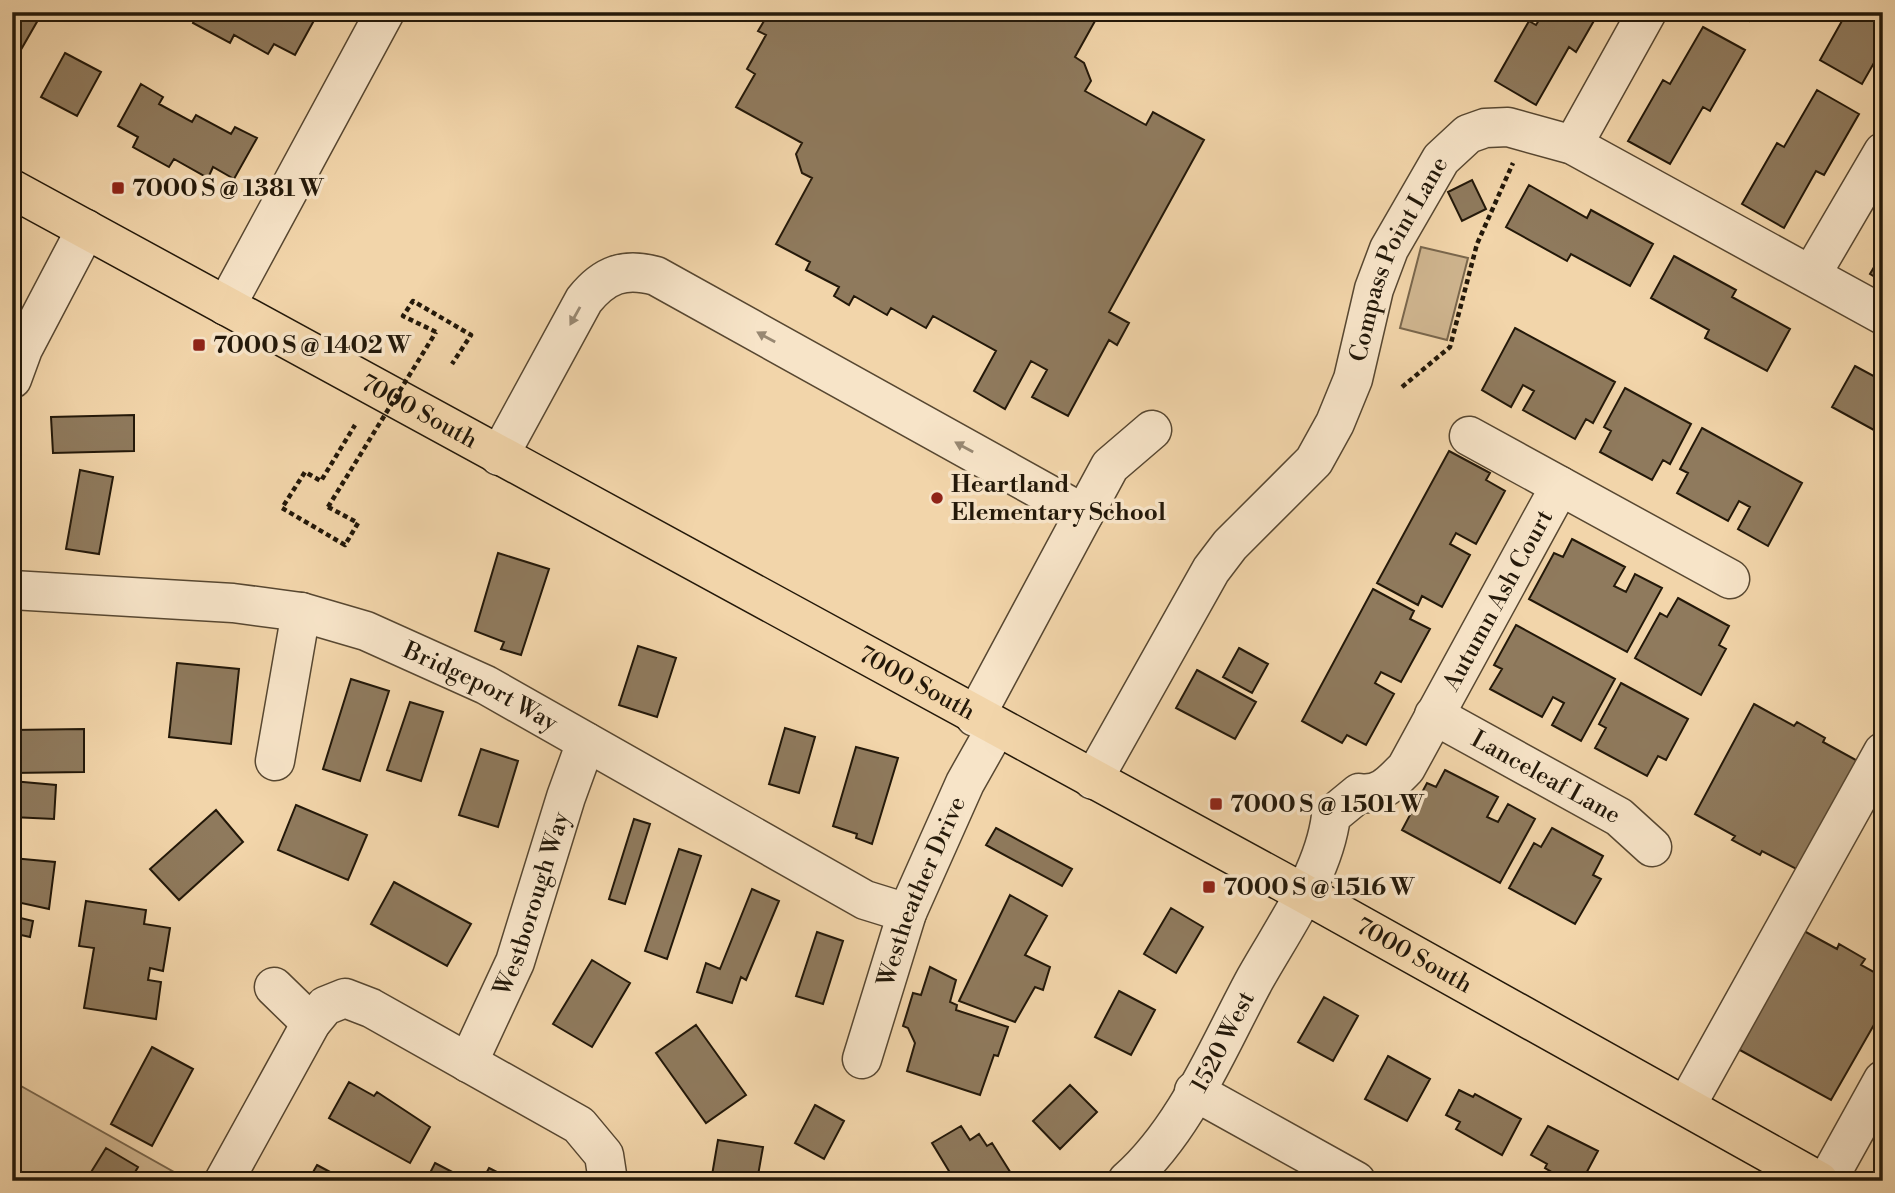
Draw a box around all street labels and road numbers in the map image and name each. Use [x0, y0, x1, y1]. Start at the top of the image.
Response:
street label: Compass Point Lane [1344, 151, 1455, 365]
street label: 7000 South [355, 368, 482, 456]
street label: Autumn Ash Court [1437, 504, 1560, 697]
street label: Bridgeport Way [397, 635, 563, 739]
street label: 7000 South [853, 640, 980, 727]
street label: Lanceleaf Lane [1466, 724, 1626, 831]
street label: Westheather Drive [871, 792, 973, 991]
street label: Westborough Way [487, 808, 577, 1002]
street label: 7000 South [1351, 912, 1477, 1000]
street label: 1520 West [1185, 986, 1262, 1098]

